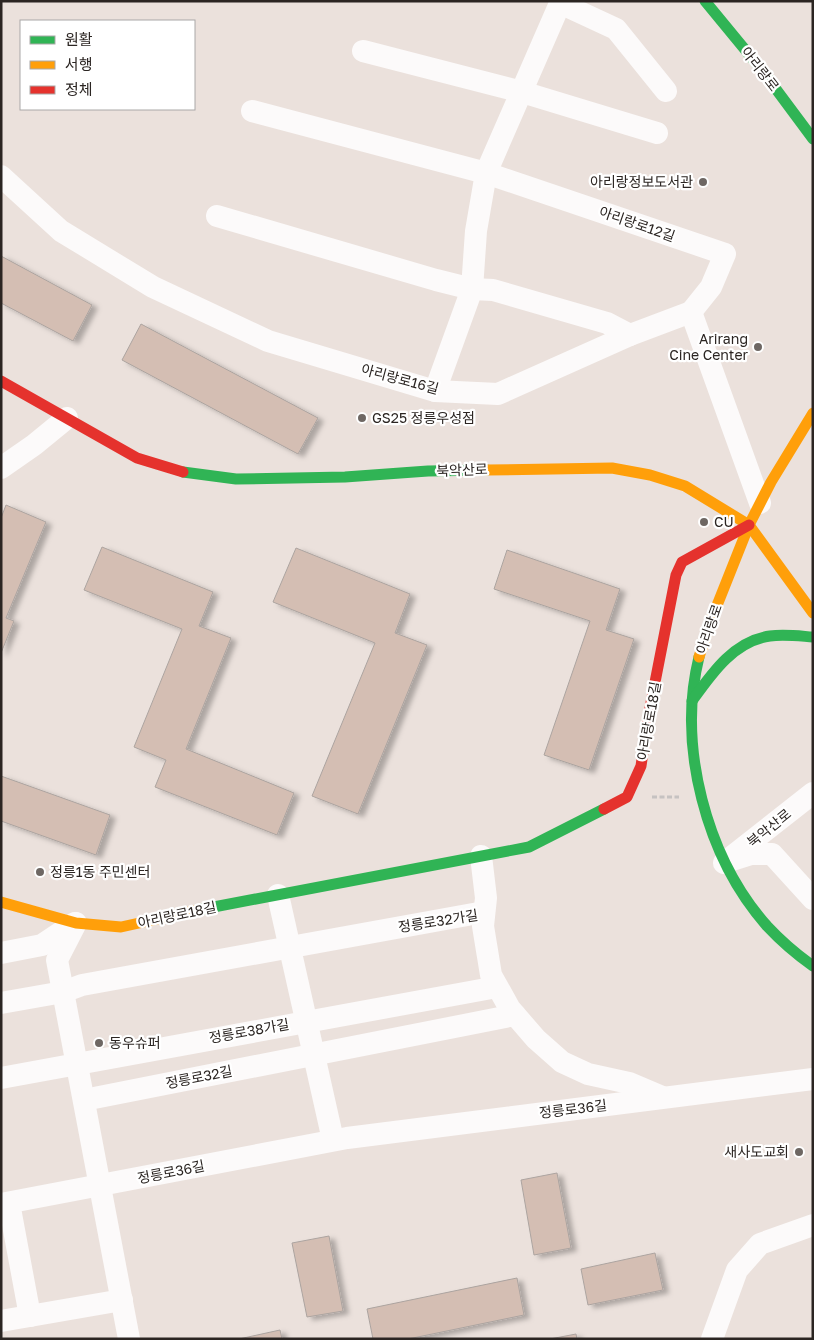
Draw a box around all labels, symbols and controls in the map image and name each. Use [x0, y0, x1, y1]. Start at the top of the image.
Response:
legend [20, 20, 195, 110]
text: 원활 [65, 30, 93, 48]
street label: 아리랑로 [738, 43, 783, 94]
text: 서행 [65, 55, 93, 73]
text: 정체 [65, 80, 93, 98]
place label: 아리랑정보도서관 [590, 173, 693, 190]
marker: 아리랑정보도서관 [697, 176, 709, 188]
street label: 아리랑로12길 [597, 203, 677, 244]
place label: Arirang Cine Center [669, 330, 749, 363]
marker: Arirang Cine Center [752, 341, 764, 353]
street label: 아리랑로16길 [359, 360, 441, 397]
place label: GS25 정릉우성점 [372, 409, 475, 426]
marker: GS25 정릉우성점 [356, 412, 368, 424]
street label: 북악산로 [436, 460, 488, 479]
place label: CU [714, 513, 734, 530]
marker: CU [698, 516, 710, 528]
street label: 아리랑로 [692, 602, 725, 656]
street label: 아리랑로18길 [633, 680, 664, 762]
street label: 북악산로 [743, 805, 794, 850]
place label: 정릉1동 주민센터 [50, 863, 150, 880]
marker: 정릉1동 주민센터 [34, 866, 46, 878]
street label: 아리랑로18길 [136, 898, 218, 931]
street label: 정릉로32가길 [397, 906, 479, 935]
street label: 정릉로38가길 [207, 1015, 290, 1046]
place label: 동우슈퍼 [109, 1034, 161, 1051]
marker: 동우슈퍼 [93, 1037, 105, 1049]
street label: 정릉로32길 [164, 1062, 234, 1091]
street label: 정릉로36길 [538, 1096, 608, 1121]
place label: 새사도교회 [725, 1143, 789, 1160]
marker: 새사도교회 [793, 1146, 805, 1158]
street label: 정릉로36길 [136, 1157, 206, 1186]

